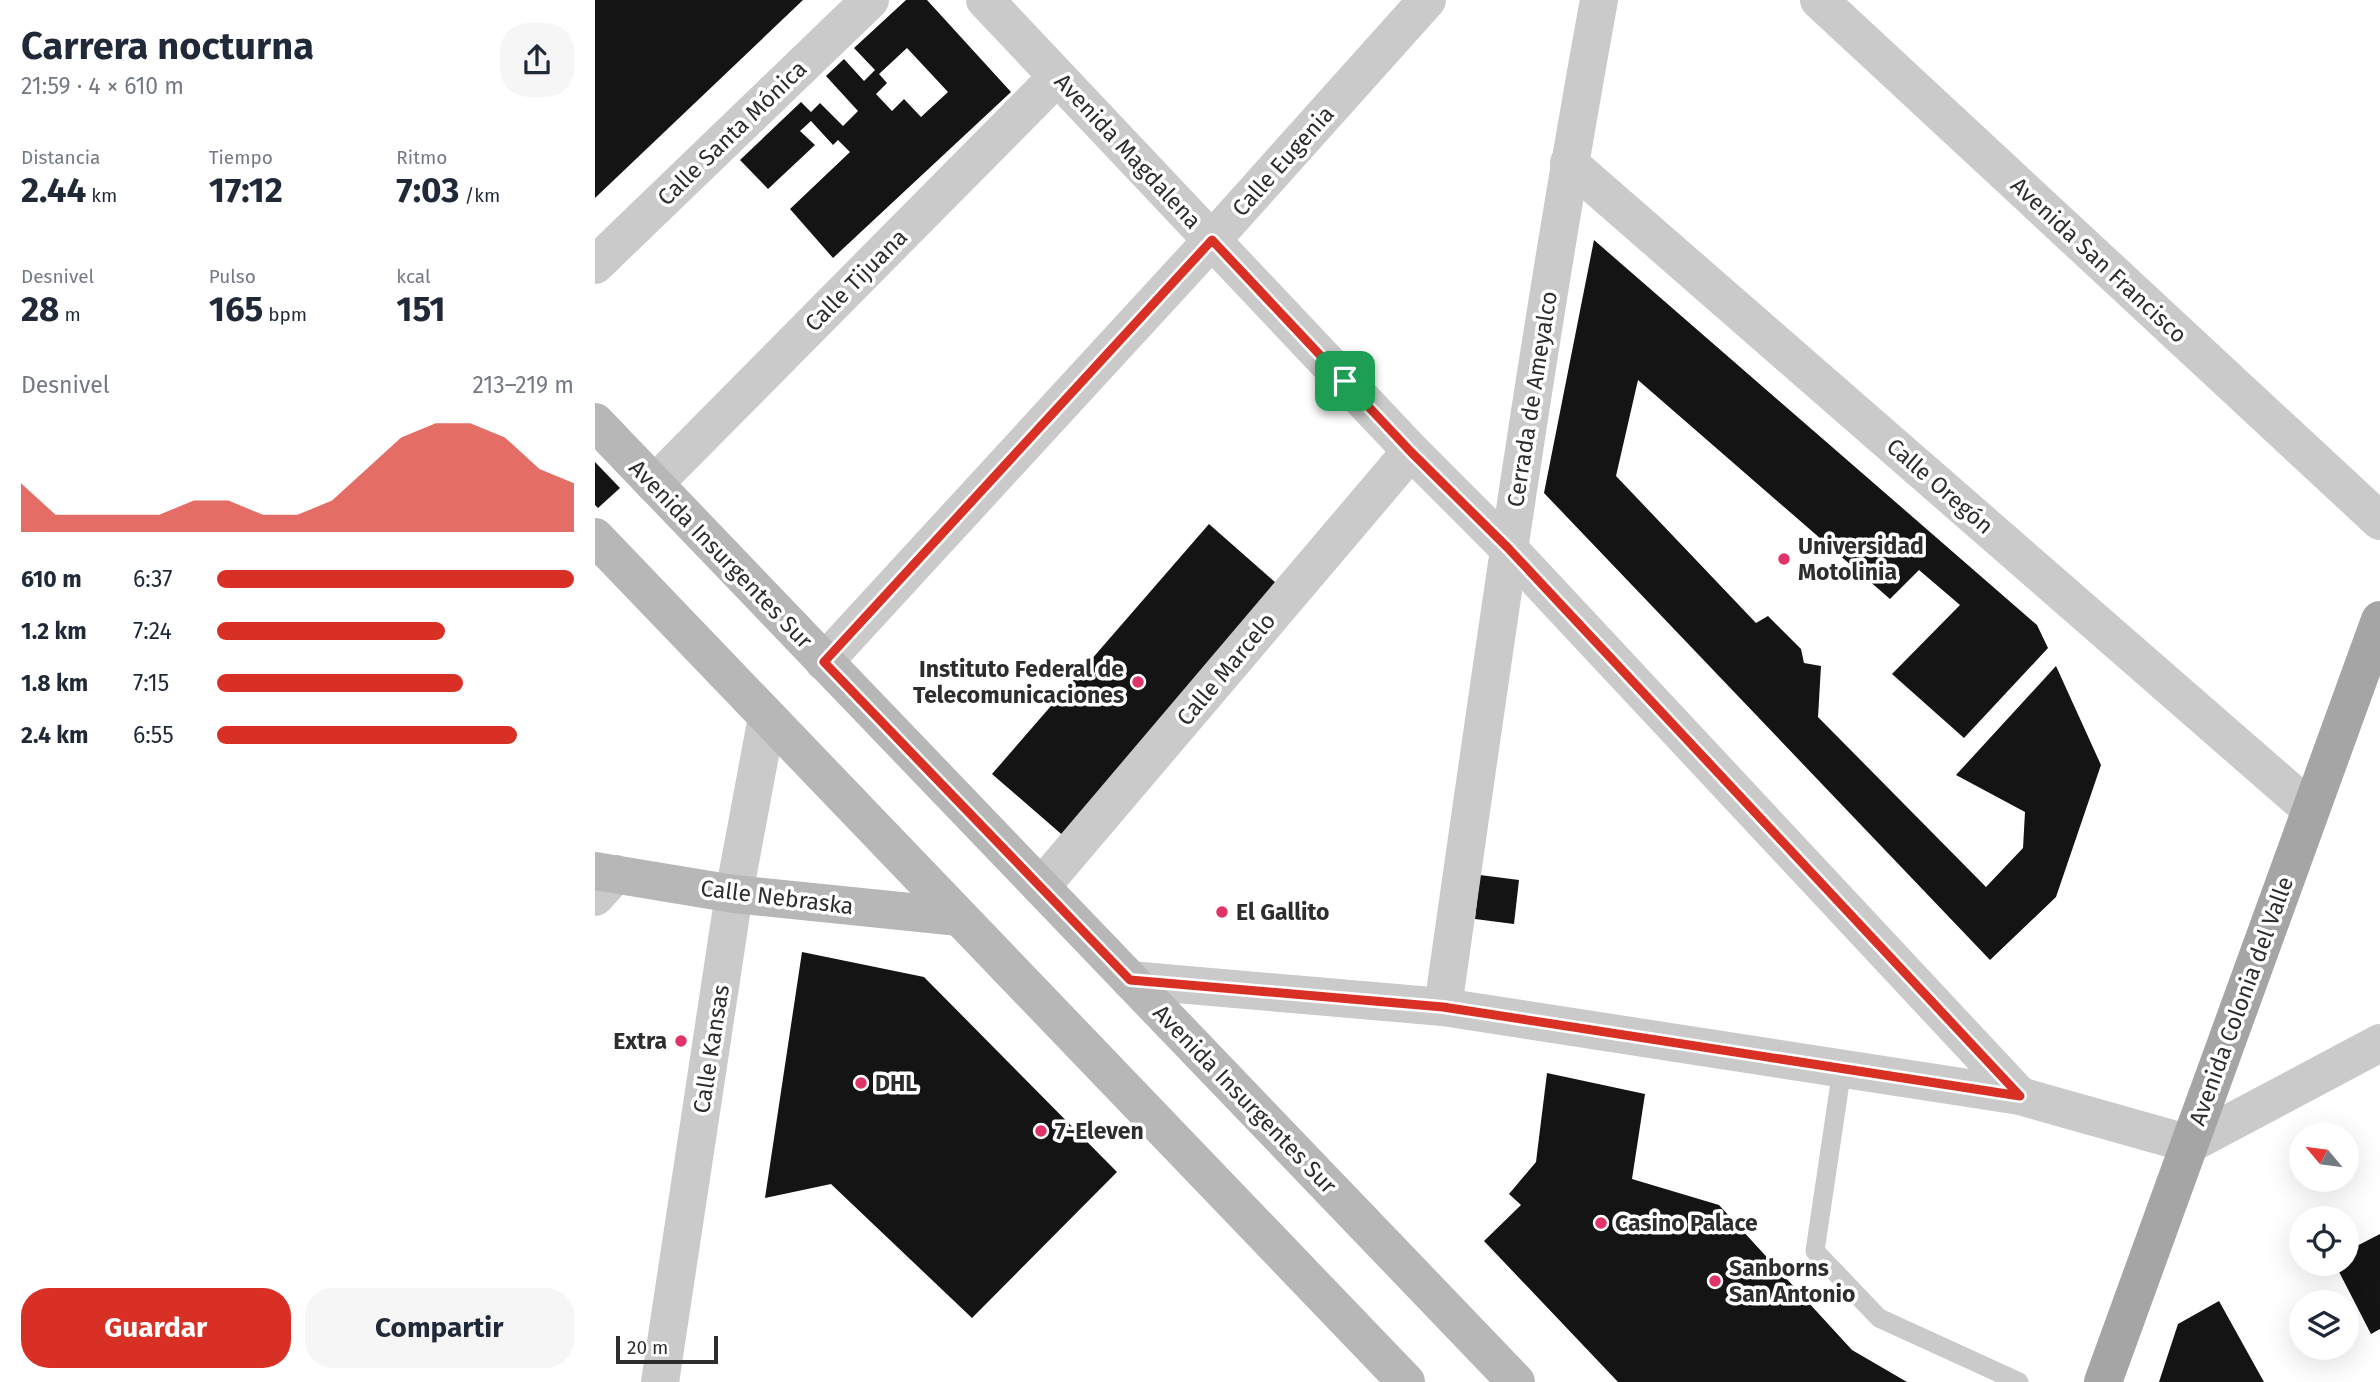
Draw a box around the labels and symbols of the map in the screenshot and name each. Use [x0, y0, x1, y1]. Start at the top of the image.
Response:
street label: Calle Santa Mónica [652, 55, 812, 211]
street label: Avenida Magdalena [1049, 68, 1207, 234]
street label: Calle Eugenia [1226, 100, 1340, 222]
street label: Avenida San Francisco [2005, 171, 2193, 349]
street label: Calle Tijuana [799, 223, 913, 337]
street label: Cerrada de Ameyalco [1501, 289, 1563, 509]
pin [1315, 351, 1375, 411]
street label: Calle Oregón [1881, 432, 1999, 540]
street label: Avenida Insurgentes Sur [623, 454, 819, 654]
place label: Universidad Motolinia [1798, 532, 1924, 586]
marker: Universidad Motolinia [1776, 551, 1792, 567]
street label: Calle Marcelo [1171, 607, 1281, 731]
place label: Instituto Federal de Telecomunicaciones [913, 655, 1124, 709]
marker: Instituto Federal de Telecomunicaciones [1130, 674, 1146, 690]
street label: Avenida Colonia del Valle [2183, 873, 2299, 1129]
street label: Calle Nebraska [699, 874, 855, 920]
place label: El Gallito [1236, 898, 1329, 926]
marker: El Gallito [1214, 904, 1230, 920]
street label: Calle Kansas [687, 983, 735, 1115]
street label: Avenida Insurgentes Sur [1147, 999, 1343, 1199]
place label: Extra [613, 1027, 667, 1055]
marker: Extra [673, 1033, 689, 1049]
place label: DHL [875, 1069, 917, 1097]
marker: DHL [853, 1075, 869, 1091]
place label: 7-Eleven [1055, 1117, 1144, 1145]
north arrow [2289, 1122, 2359, 1192]
marker: 7-Eleven [1033, 1123, 1049, 1139]
place label: Casino Palace [1615, 1209, 1758, 1237]
marker: Casino Palace [1593, 1215, 1609, 1231]
place label: Sanborns San Antonio [1729, 1254, 1855, 1308]
marker: Sanborns San Antonio [1707, 1273, 1723, 1289]
scale bar [616, 1333, 717, 1365]

